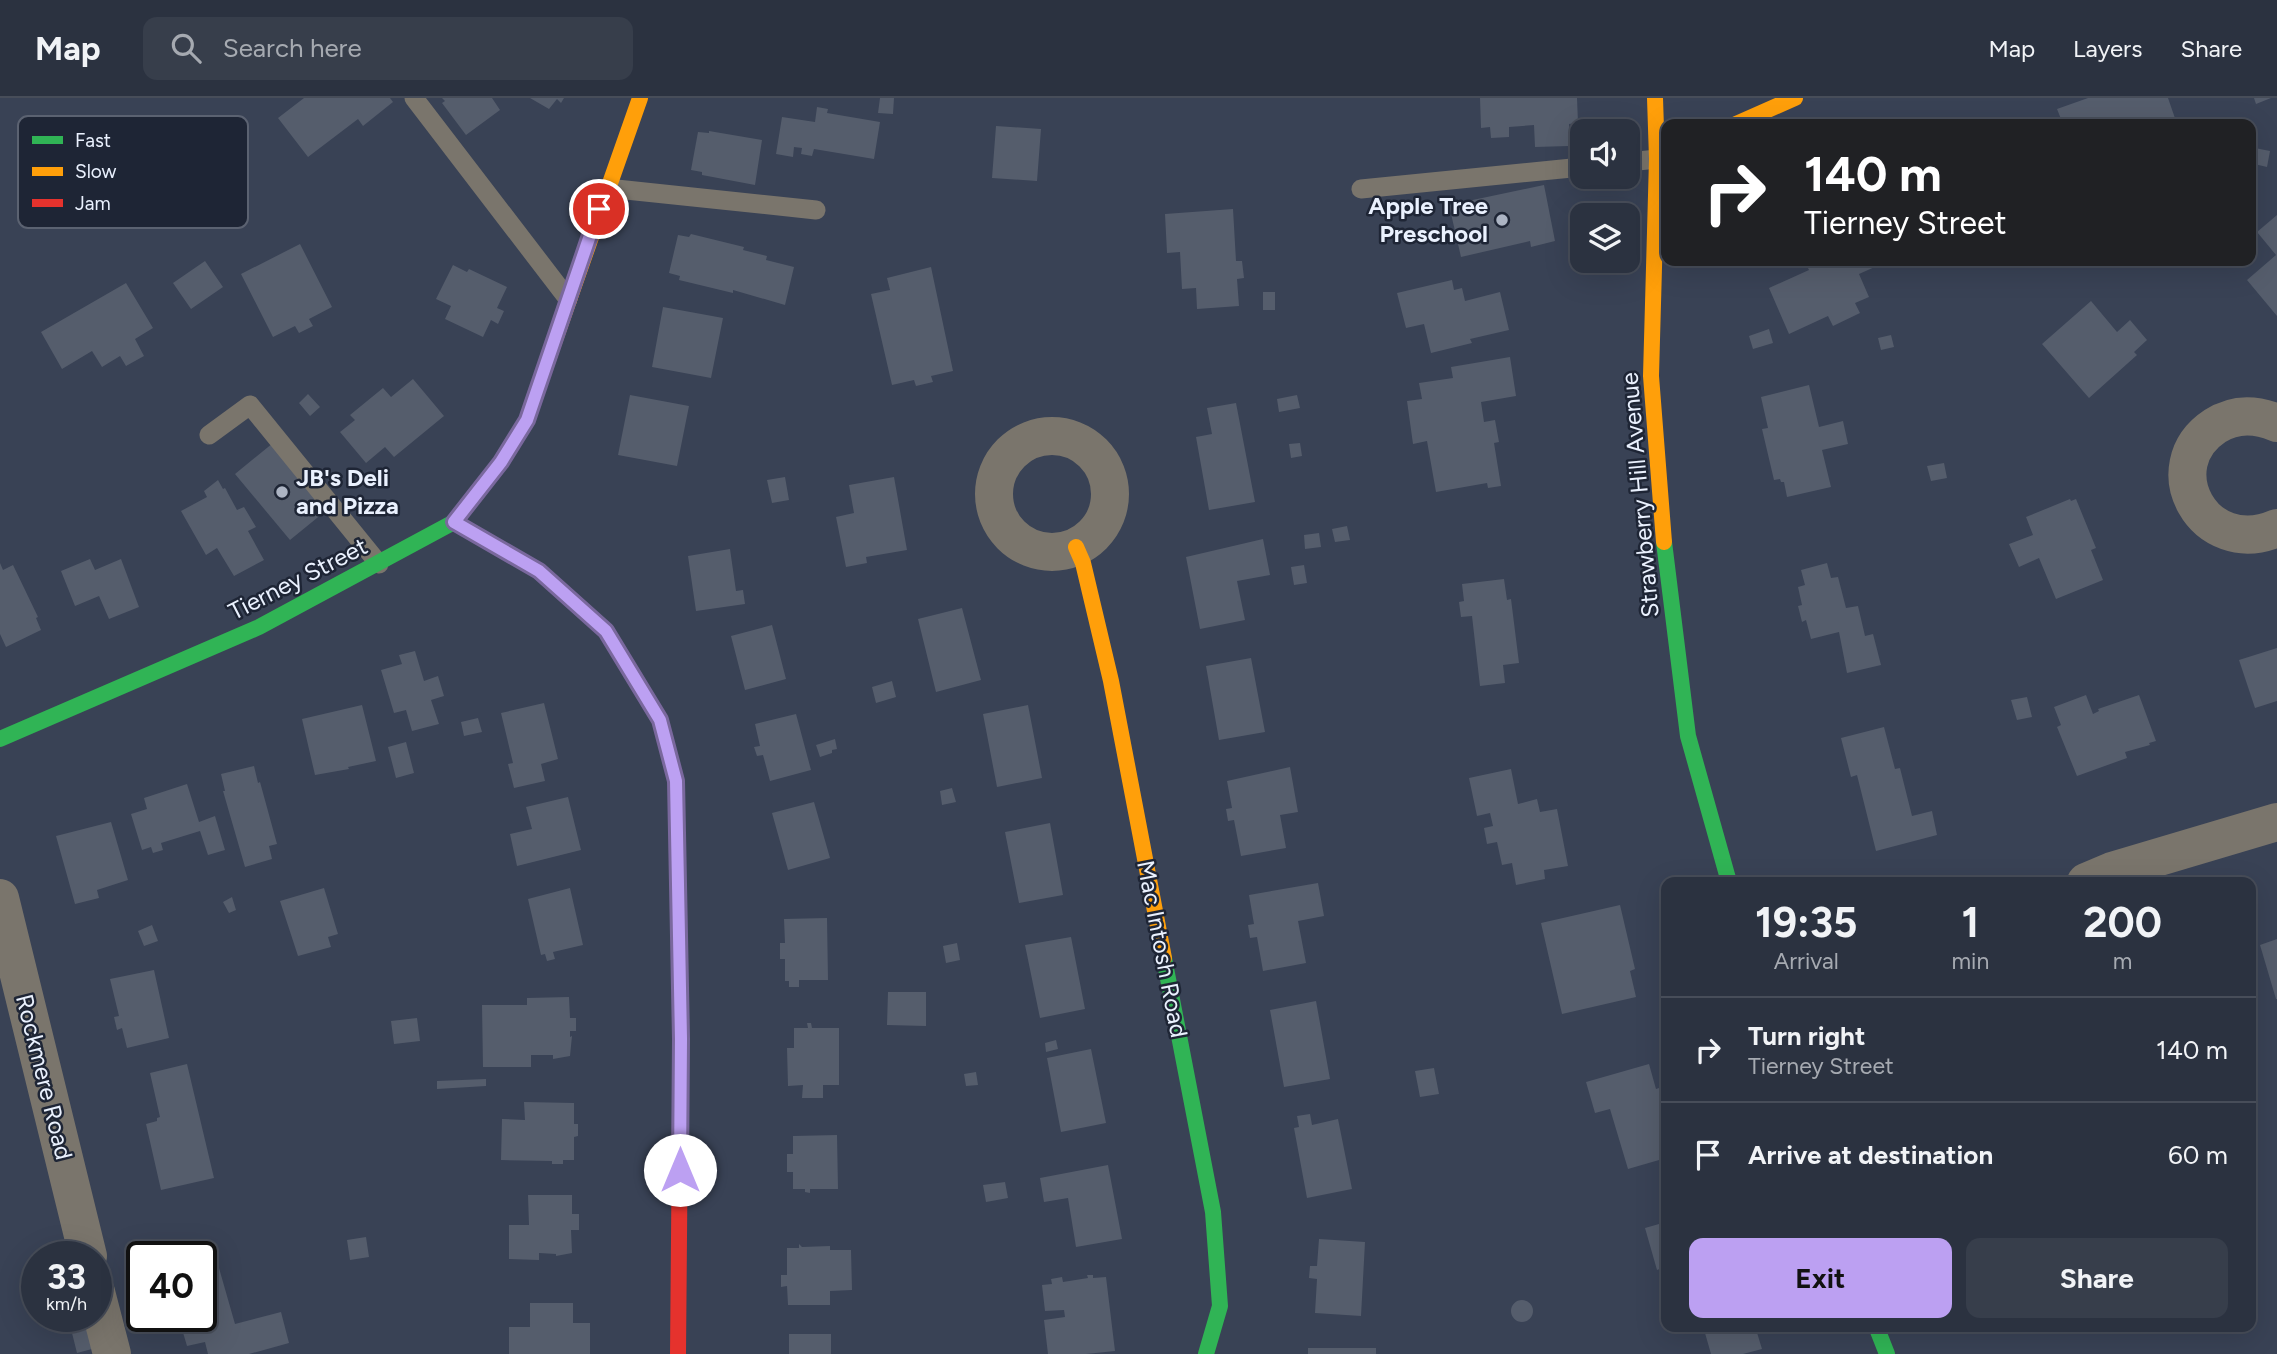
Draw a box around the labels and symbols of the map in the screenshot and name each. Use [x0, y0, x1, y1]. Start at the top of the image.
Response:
legend [18, 116, 248, 228]
text: Fast [75, 129, 111, 152]
text: Slow [75, 160, 117, 183]
pin [569, 179, 629, 239]
place label: Apple Tree Preschool [1368, 191, 1488, 248]
text: Jam [75, 192, 111, 215]
marker: Apple Tree Preschool [1494, 212, 1510, 228]
street label: Strawberry Hill Avenue [1614, 371, 1665, 619]
place label: JB's Deli and Pizza [296, 463, 399, 520]
marker: JB's Deli and Pizza [274, 484, 290, 500]
street label: Tierney Street [223, 531, 372, 626]
street label: Mac Intosh Road [1131, 858, 1194, 1040]
street label: Rockmere Road [10, 991, 79, 1163]
position arrow [643, 1133, 717, 1207]
speed limit sign: 40 [126, 1241, 217, 1332]

